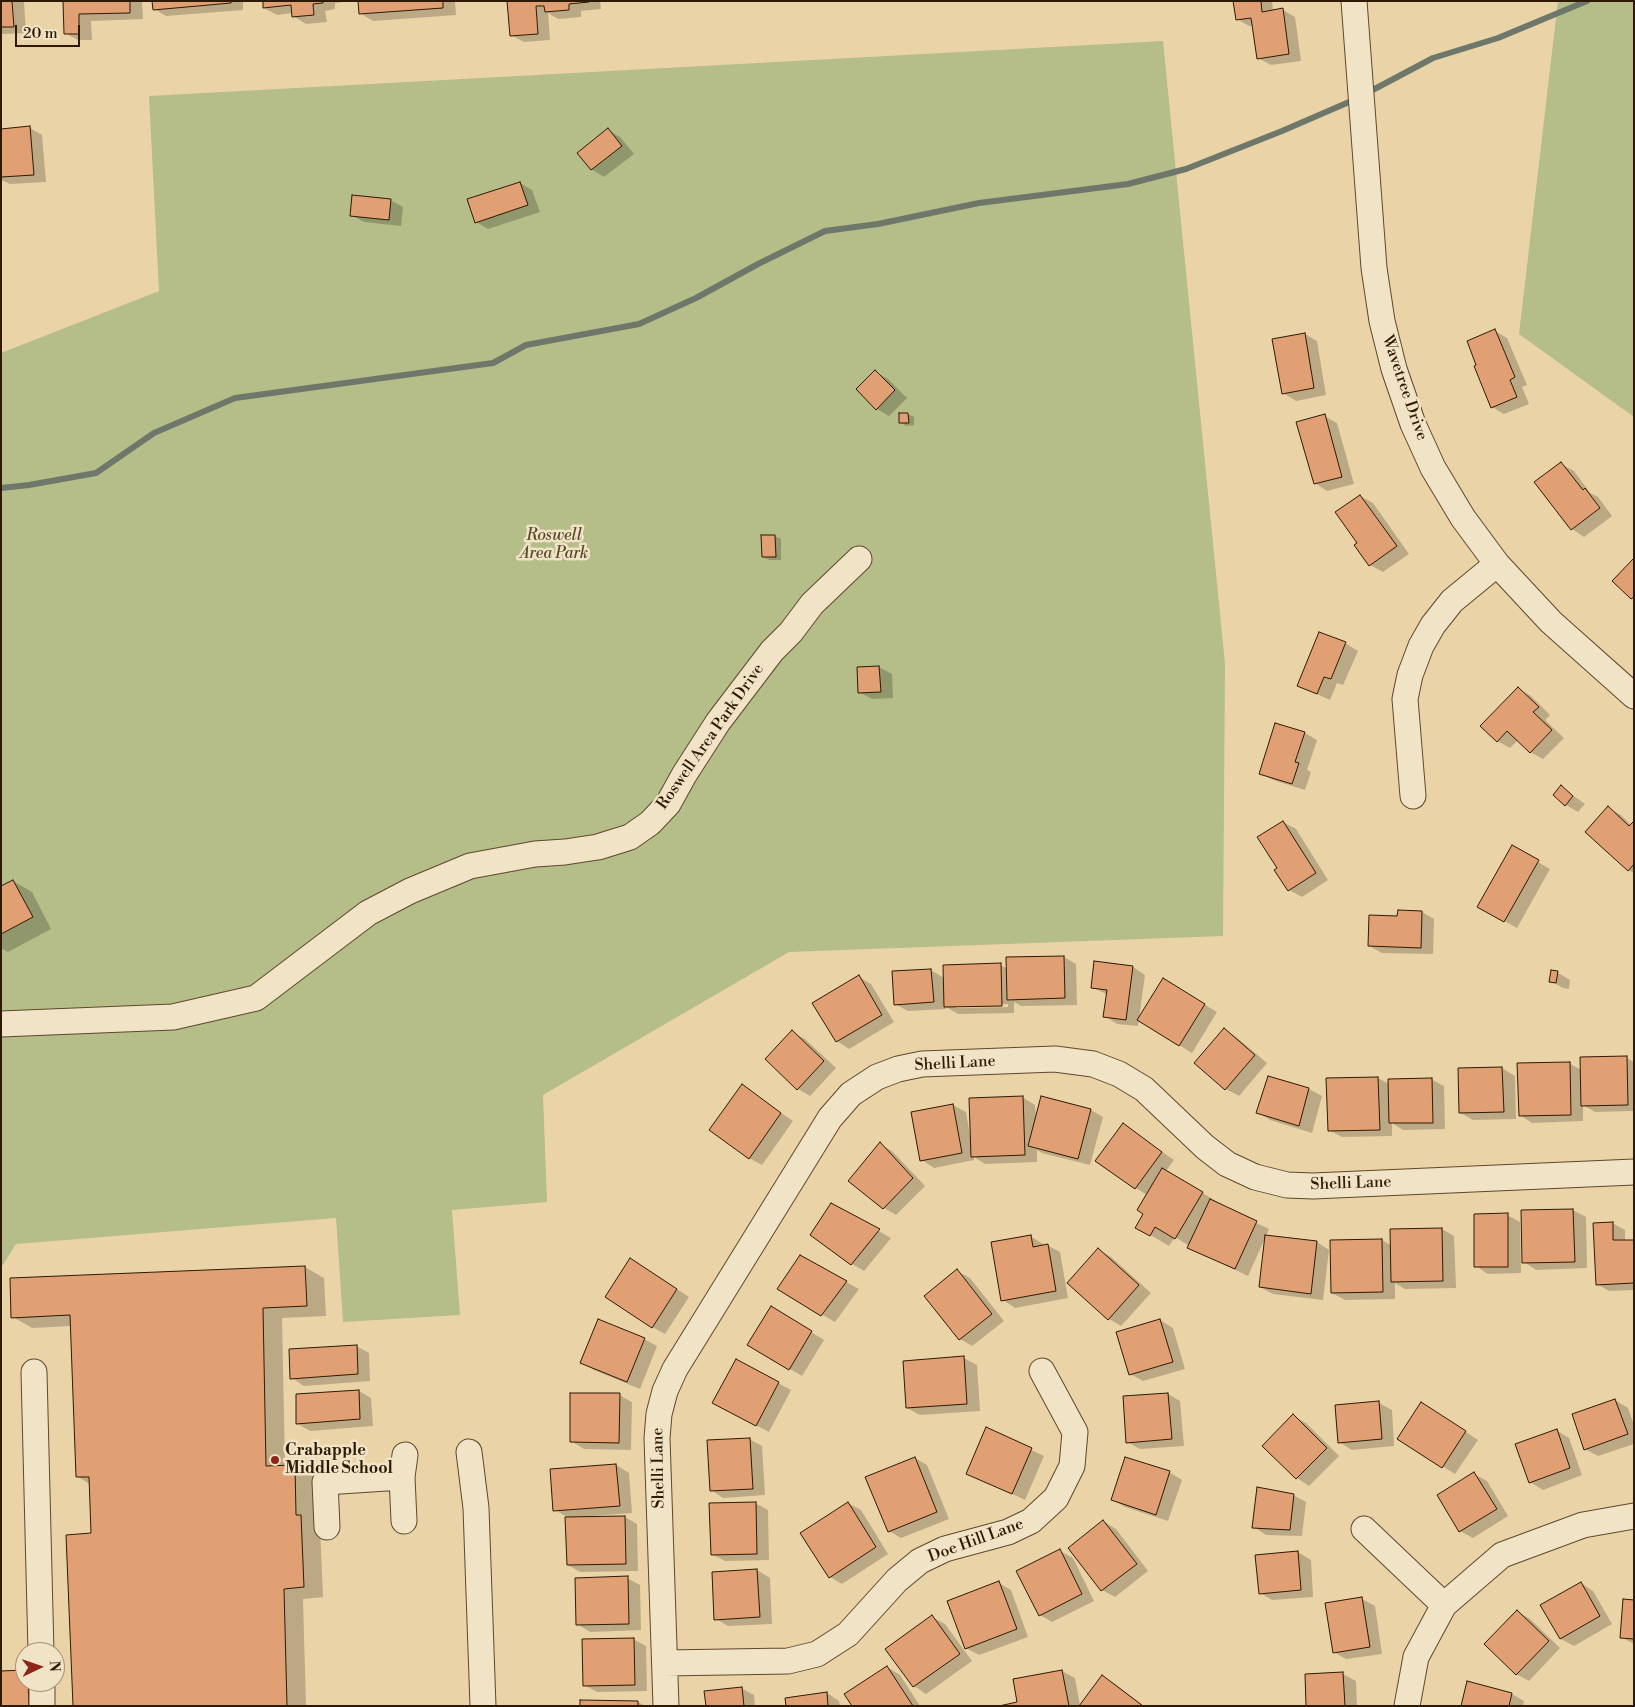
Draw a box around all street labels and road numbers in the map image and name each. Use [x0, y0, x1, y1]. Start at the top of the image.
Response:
street label: Wavetree Drive [1377, 333, 1431, 443]
street label: Roswell Area Park Drive [653, 660, 769, 814]
street label: Shelli Lane [914, 1052, 996, 1076]
street label: Shelli Lane [1310, 1173, 1392, 1195]
street label: Shelli Lane [649, 1427, 669, 1509]
street label: Doe Hill Lane [926, 1515, 1026, 1567]

